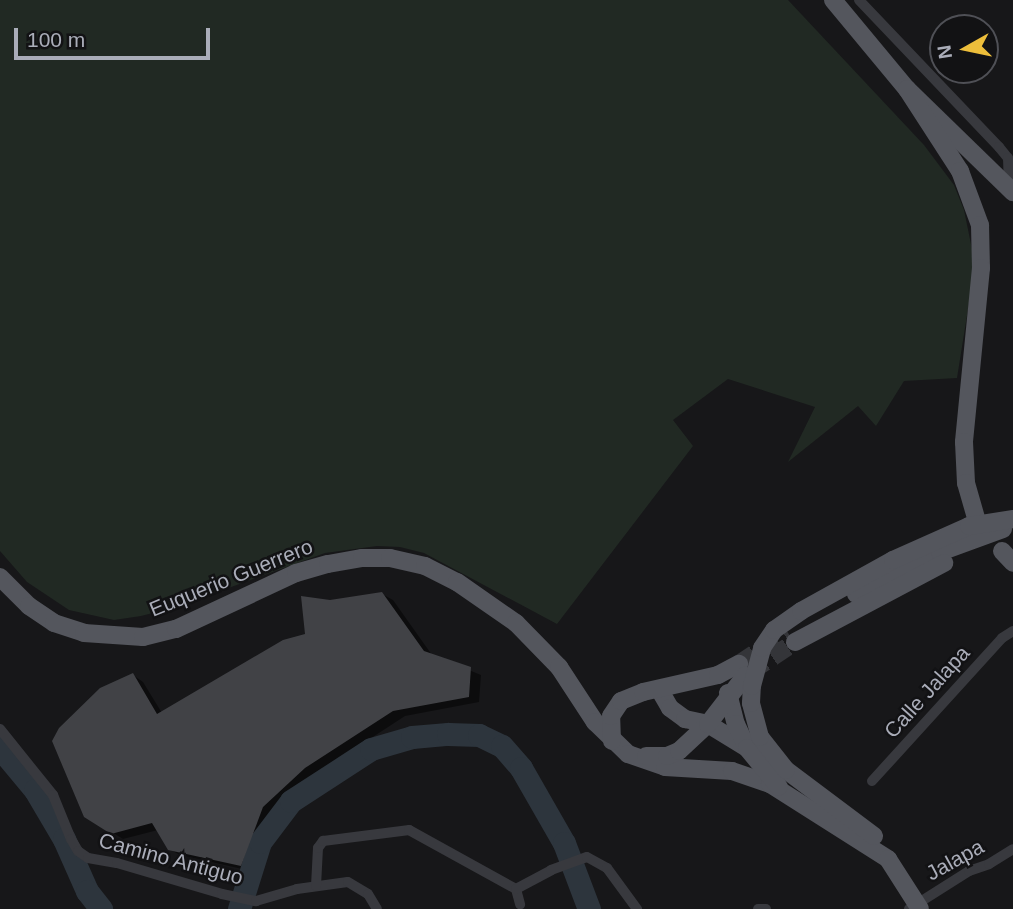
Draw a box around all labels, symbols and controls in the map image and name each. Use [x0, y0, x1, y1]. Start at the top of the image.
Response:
scale bar [18, 14, 214, 58]
north arrow [929, 14, 999, 84]
text: 100 m [27, 28, 85, 51]
text: N [933, 44, 956, 60]
street label: Euquerio Guerrero [146, 534, 316, 622]
street label: Calle Jalapa [879, 641, 975, 743]
street label: Camino Antiguo [96, 827, 246, 891]
street label: Jalapa [922, 834, 988, 886]

